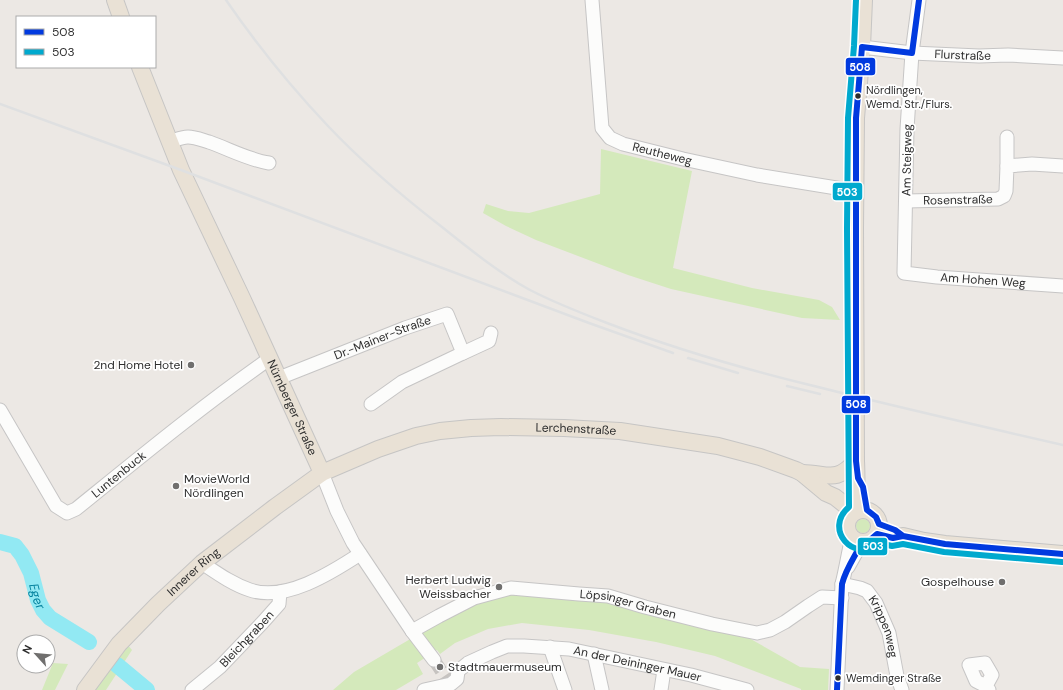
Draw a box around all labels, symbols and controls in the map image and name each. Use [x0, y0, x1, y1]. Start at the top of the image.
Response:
legend [16, 16, 156, 68]
text: 508 [52, 24, 75, 40]
text: 503 [52, 44, 75, 60]
street label: Flurstraße [934, 46, 991, 64]
line badge: 508 [845, 57, 876, 76]
text: 508 [849, 60, 871, 74]
place label: Nördlingen, Wemd. Str./Flurs. [866, 83, 952, 111]
marker: Nördlingen, Wemd. Str./Flurs. [853, 91, 863, 101]
street label: Am Steigweg [898, 123, 916, 196]
street label: Reutheweg [631, 139, 694, 169]
line badge: 503 [832, 182, 863, 201]
text: 503 [836, 185, 858, 199]
street label: Rosenstraße [923, 191, 993, 209]
street label: Am Hohen Weg [940, 269, 1027, 291]
street label: Dr.-Mainer-Straße [332, 312, 433, 363]
place label: 2nd Home Hotel [93, 357, 183, 373]
street label: Nürnberger Straße [263, 357, 321, 458]
marker: 2nd Home Hotel [186, 360, 196, 370]
line badge: 508 [841, 395, 871, 414]
text: 508 [845, 397, 867, 411]
street label: Lerchenstraße [536, 420, 617, 439]
street label: Luntenbuck [88, 448, 149, 501]
place label: MovieWorld Nördlingen [184, 471, 250, 501]
marker: MovieWorld Nördlingen [171, 481, 181, 491]
line badge: 503 [857, 537, 888, 556]
text: 503 [862, 539, 884, 553]
street label: Innerer Ring [164, 544, 224, 600]
place label: Herbert Ludwig Weissbacher [405, 572, 492, 602]
place label: Gospelhouse [921, 574, 994, 590]
marker: Gospelhouse [997, 577, 1007, 587]
water label: Eger [25, 581, 50, 613]
marker: Herbert Ludwig Weissbacher [494, 582, 504, 592]
street label: Löpsinger Graben [579, 586, 678, 623]
street label: Krippenweg [865, 592, 901, 659]
street label: Bleichgraben [216, 607, 277, 671]
north arrow [16, 634, 56, 674]
street label: An der Deininger Mauer [572, 642, 704, 686]
text: N [19, 643, 35, 656]
place label: Stadtmauermuseum [448, 659, 562, 675]
marker: Stadtmauermuseum [435, 662, 445, 672]
place label: Wemdinger Straße [846, 671, 941, 685]
marker: Wemdinger Straße [833, 673, 843, 683]

